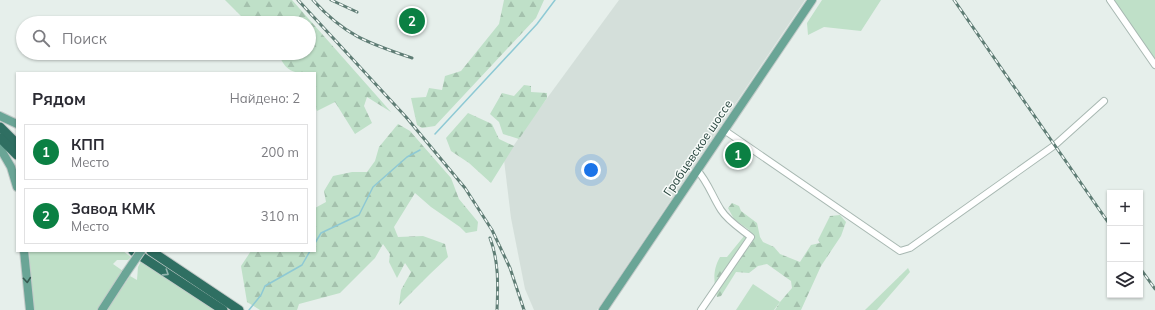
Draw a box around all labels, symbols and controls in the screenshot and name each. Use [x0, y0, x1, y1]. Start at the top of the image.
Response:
pin: 2 [399, 6, 425, 36]
search box [16, 16, 316, 60]
icon: search [30, 27, 52, 49]
text: Поиск [62, 29, 107, 48]
text: Рядом [32, 88, 86, 109]
text: Найдено: 2 [230, 90, 300, 106]
street label: Грабцевское шоссе [660, 96, 736, 199]
text: КПП [71, 135, 105, 154]
pin: 1 [725, 140, 751, 170]
text: 1 [42, 144, 50, 160]
text: 200 m [261, 144, 299, 160]
text: Место [71, 154, 109, 170]
your location [581, 160, 601, 180]
map controls [1107, 190, 1143, 298]
button: + [1107, 190, 1143, 226]
text: Завод КМК [71, 199, 155, 218]
text: 2 [42, 208, 50, 224]
text: 310 m [261, 208, 299, 224]
text: Место [71, 218, 109, 234]
button: − [1107, 226, 1143, 262]
button: layers [1107, 262, 1143, 298]
one-way arrow [161, 268, 168, 275]
one-way arrow [23, 277, 32, 283]

